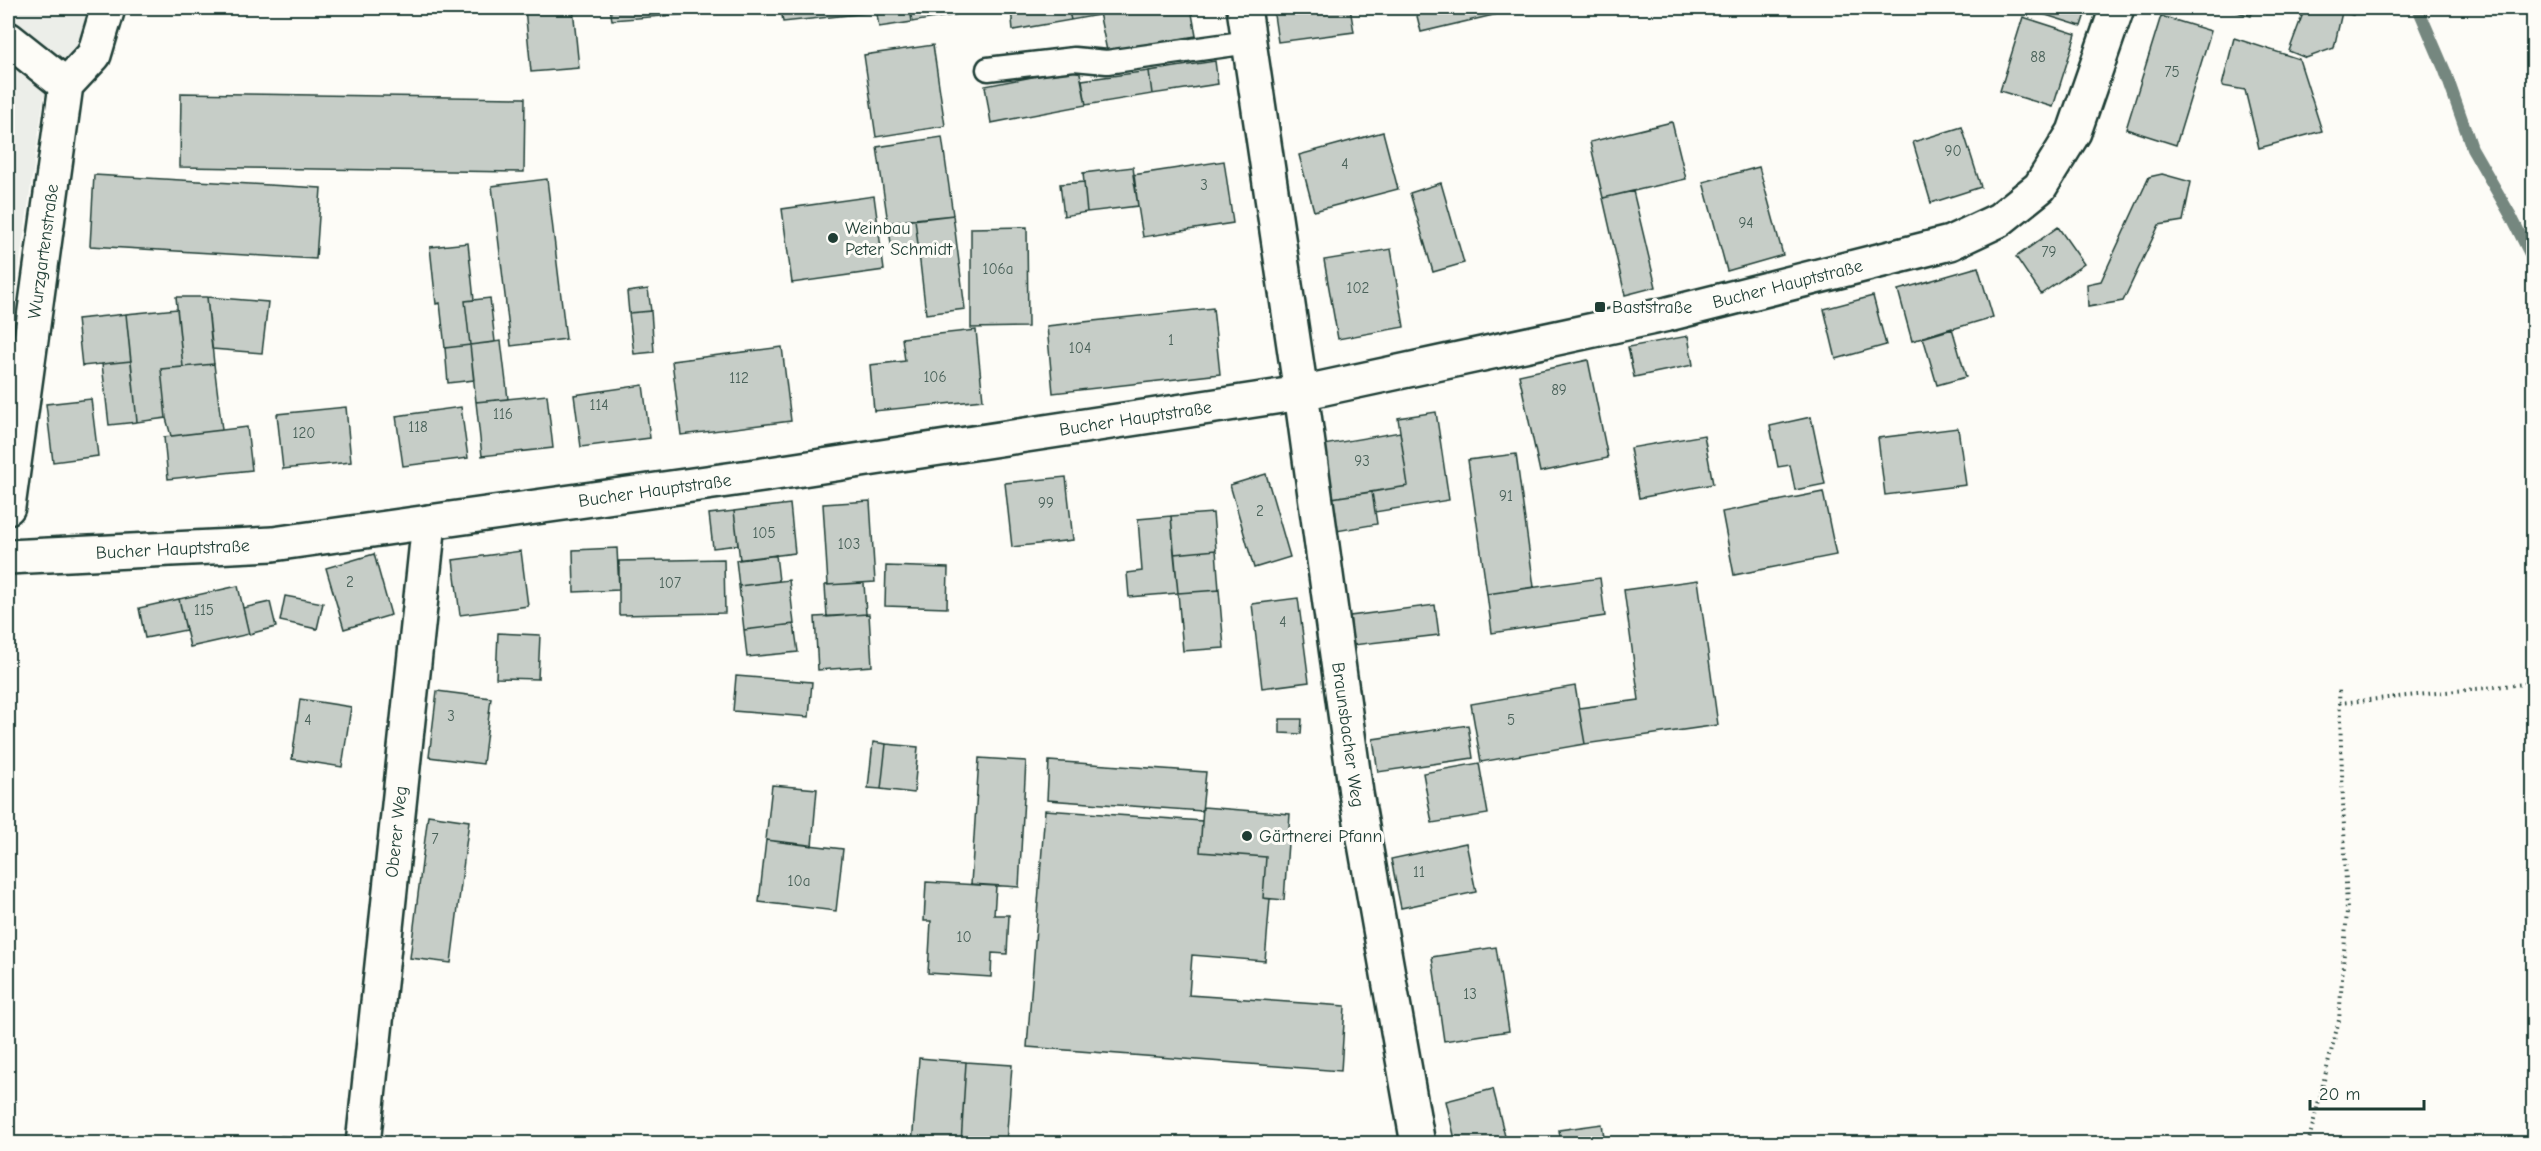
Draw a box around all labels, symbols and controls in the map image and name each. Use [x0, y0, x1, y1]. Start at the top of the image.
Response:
house number: 88 [2030, 48, 2046, 66]
house number: 75 [2164, 63, 2180, 81]
house number: 90 [1944, 142, 1962, 160]
house number: 4 [1341, 155, 1349, 173]
house number: 3 [1200, 176, 1208, 194]
street label: Wurzgartenstraße [23, 182, 63, 320]
house number: 94 [1738, 214, 1754, 232]
place label: Weinbau Peter Schmidt [845, 218, 953, 260]
marker: Weinbau Peter Schmidt [826, 231, 840, 245]
house number: 79 [2041, 243, 2057, 261]
street label: Bucher Hauptstraße [1710, 255, 1865, 313]
house number: 106a [983, 260, 1013, 278]
house number: 102 [1347, 279, 1369, 297]
place label: Baststraße [1612, 297, 1692, 318]
marker: Baststraße [1593, 300, 1607, 314]
house number: 1 [1168, 331, 1174, 349]
house number: 104 [1069, 339, 1091, 357]
house number: 106 [923, 368, 947, 386]
house number: 112 [729, 369, 749, 387]
house number: 89 [1551, 381, 1567, 399]
house number: 114 [589, 396, 609, 414]
street label: Bucher Hauptstraße [1058, 396, 1213, 440]
house number: 116 [493, 405, 513, 423]
house number: 118 [408, 418, 428, 436]
house number: 120 [293, 424, 315, 442]
house number: 93 [1354, 452, 1370, 470]
street label: Bucher Hauptstraße [577, 469, 733, 511]
house number: 91 [1499, 487, 1513, 505]
house number: 99 [1038, 494, 1054, 512]
house number: 2 [1256, 502, 1264, 520]
house number: 105 [752, 524, 776, 542]
street label: Bucher Hauptstraße [95, 535, 250, 563]
house number: 103 [838, 535, 860, 553]
house number: 2 [346, 573, 354, 591]
house number: 107 [659, 574, 681, 592]
house number: 115 [194, 601, 214, 619]
house number: 4 [1279, 613, 1287, 631]
street label: Braunsbacher Weg [1328, 661, 1369, 809]
house number: 3 [447, 707, 455, 725]
house number: 4 [304, 711, 312, 729]
house number: 5 [1507, 711, 1515, 729]
street label: Oberer Weg [381, 785, 411, 879]
place label: Gärtnerei Pfann [1259, 826, 1382, 847]
marker: Gärtnerei Pfann [1240, 829, 1254, 843]
house number: 7 [431, 830, 439, 848]
house number: 11 [1413, 863, 1425, 881]
house number: 10a [788, 872, 810, 890]
house number: 10 [956, 928, 972, 946]
house number: 13 [1463, 985, 1477, 1003]
scale bar [2310, 1073, 2424, 1111]
text: 20 m [2319, 1084, 2360, 1105]

